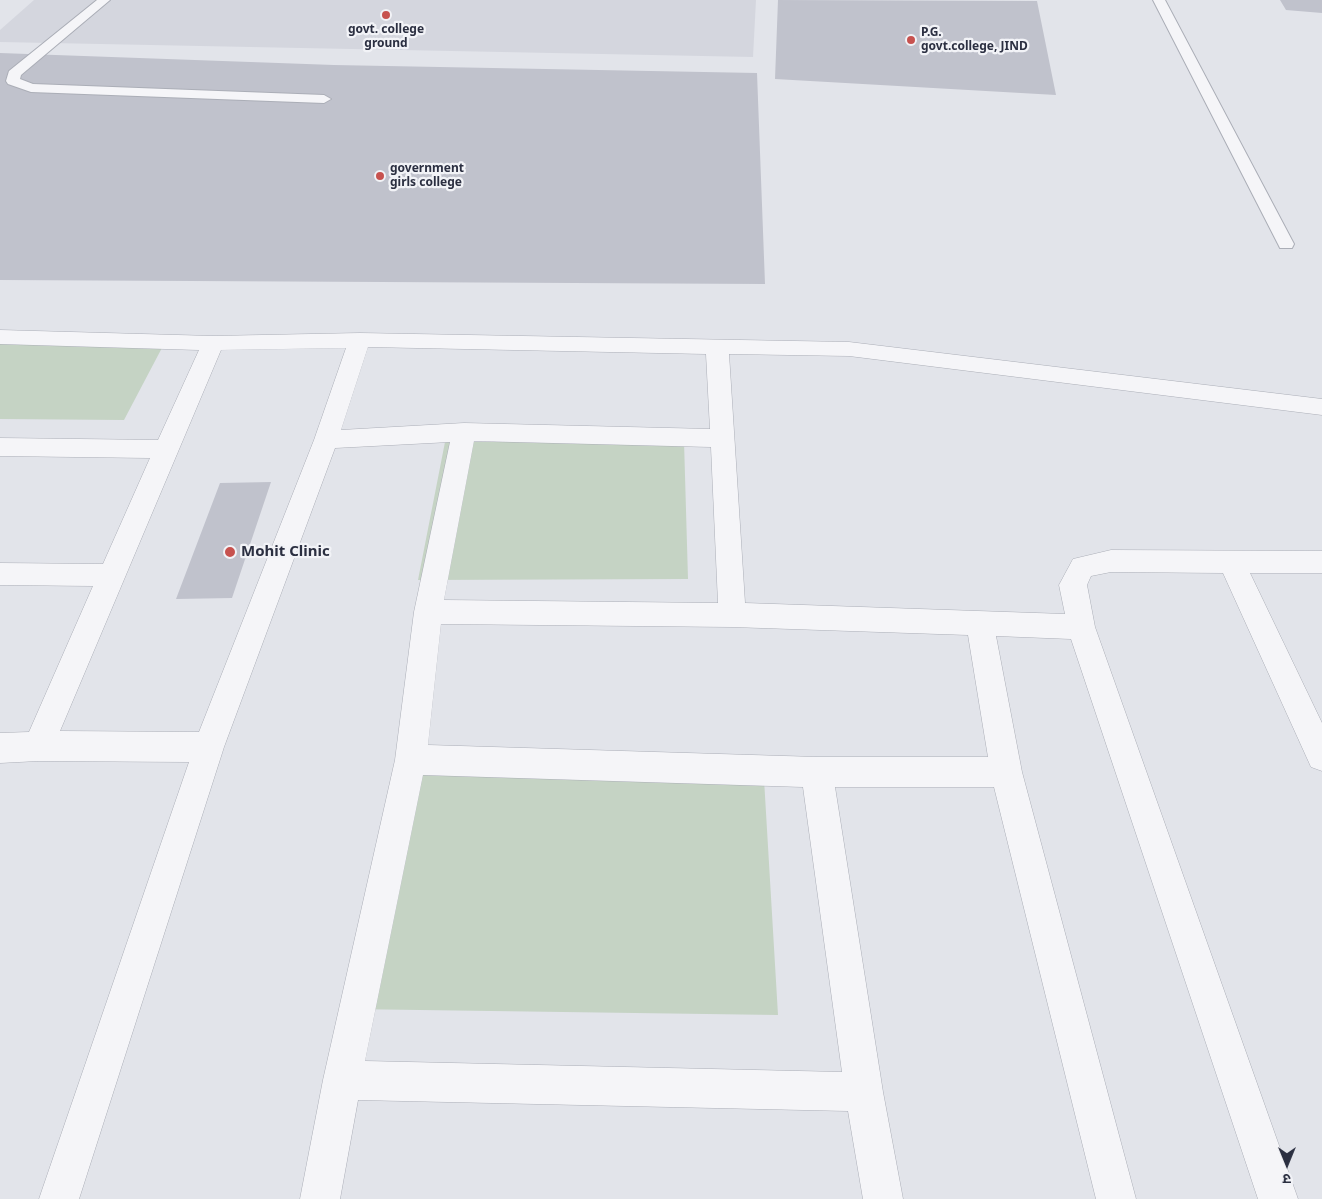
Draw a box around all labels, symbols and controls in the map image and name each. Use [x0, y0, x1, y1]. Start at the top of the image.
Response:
marker: govt. college ground [380, 9, 392, 21]
place label: govt. college ground [348, 23, 424, 51]
place label: P.G. govt.college, JIND [921, 26, 1028, 54]
marker: P.G. govt.college, JIND [905, 34, 917, 46]
place label: government girls college [390, 162, 464, 190]
marker: government girls college [374, 170, 386, 182]
place label: Mohit Clinic [241, 543, 330, 561]
marker: Mohit Clinic [223, 545, 237, 559]
north arrow [1262, 1139, 1312, 1189]
text: उ [1283, 1170, 1291, 1189]

